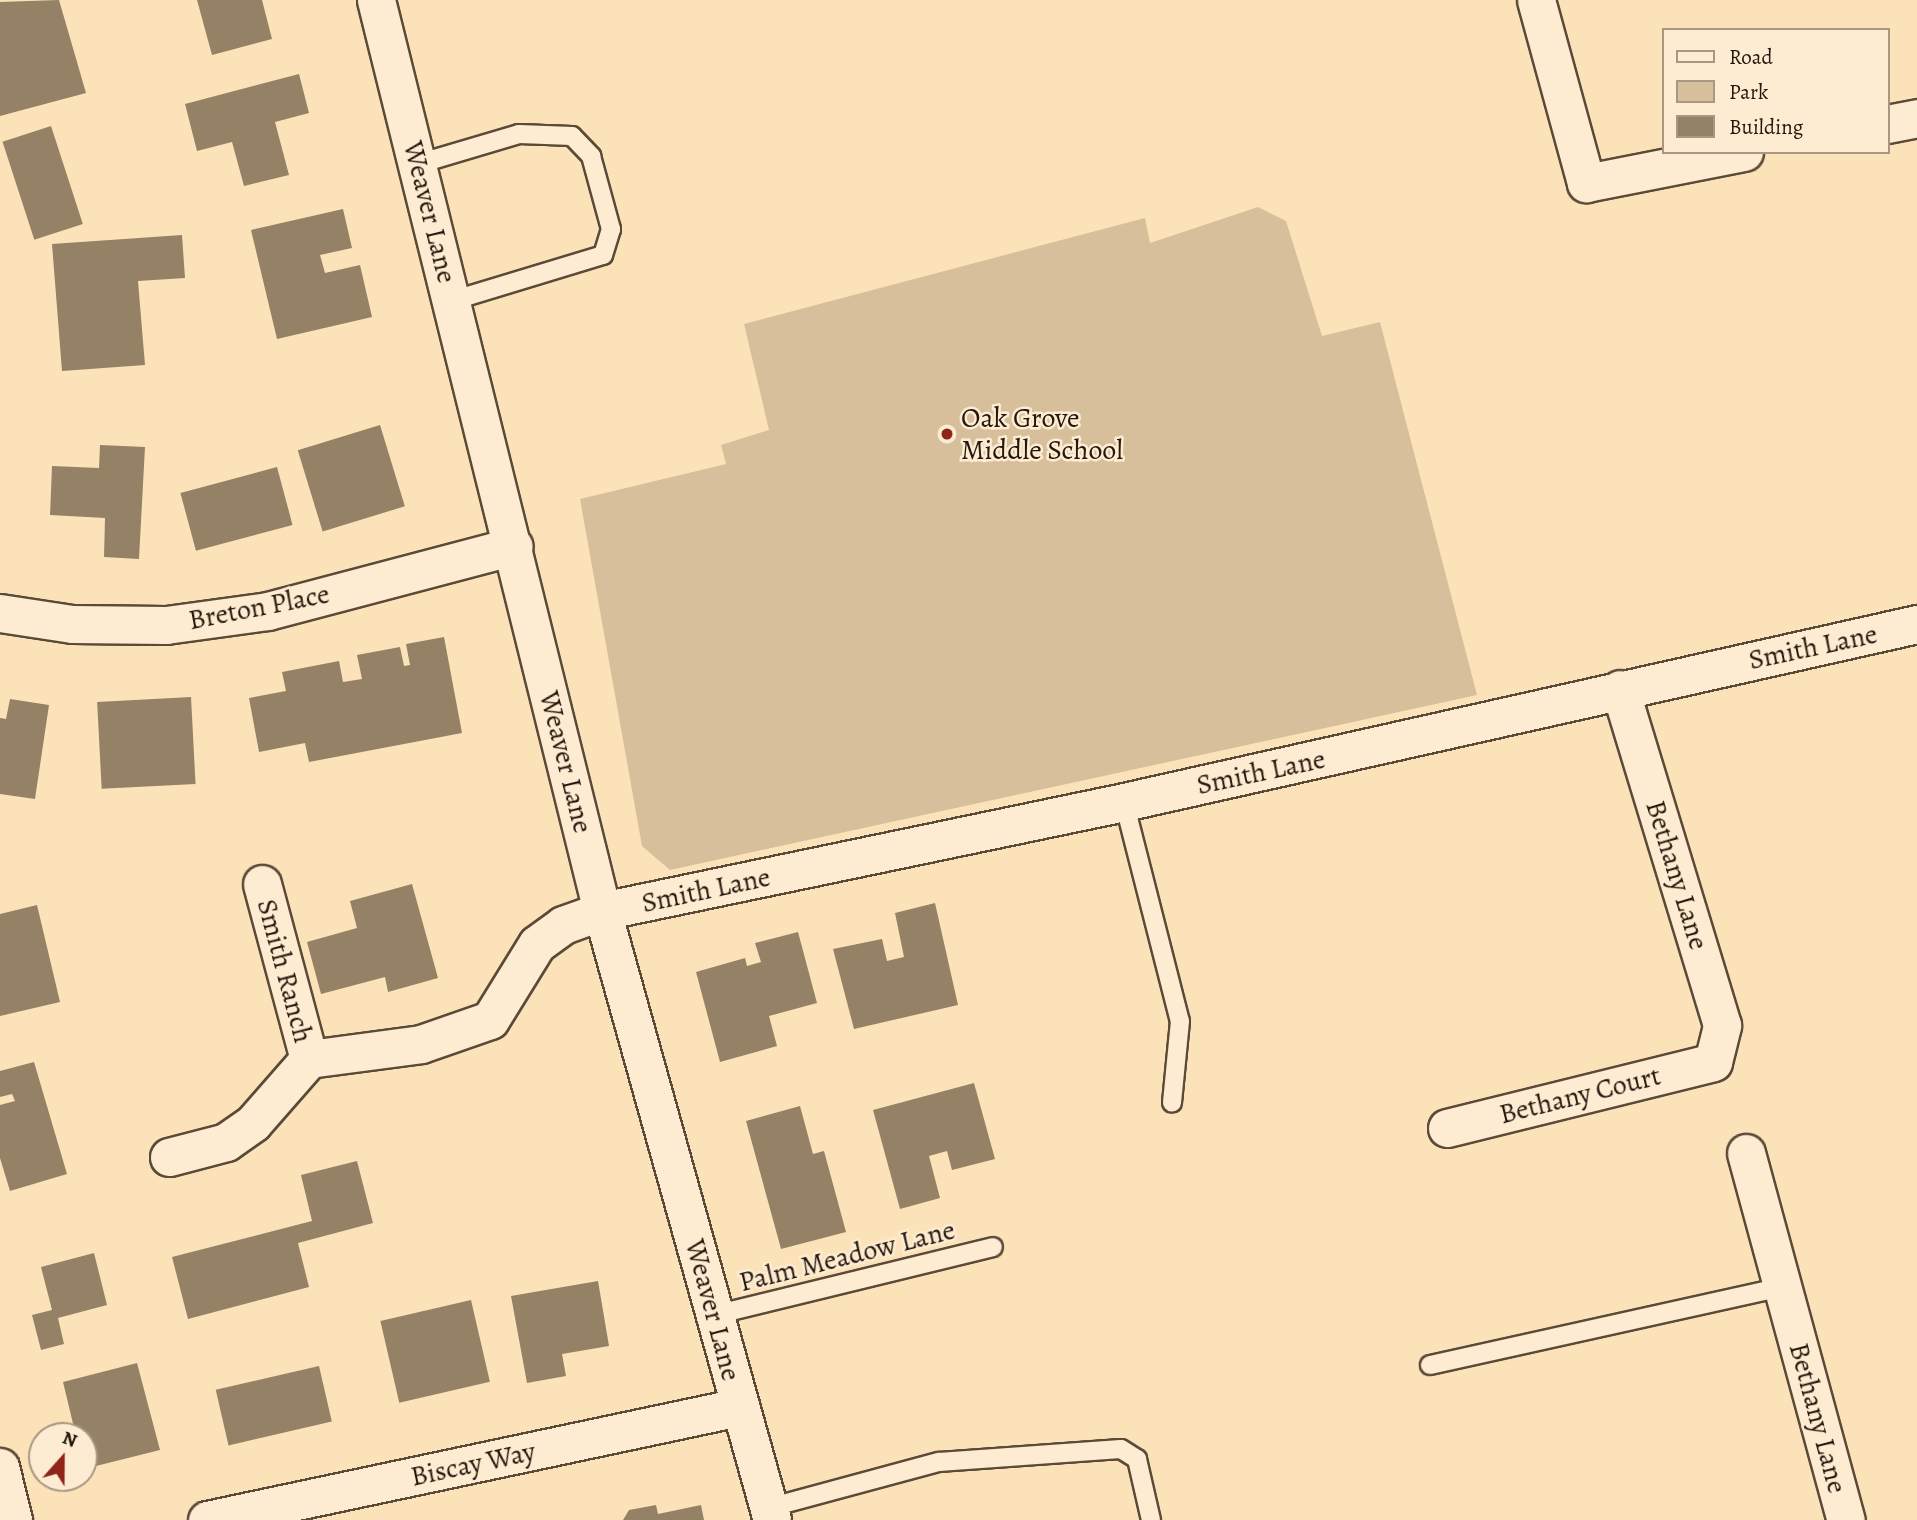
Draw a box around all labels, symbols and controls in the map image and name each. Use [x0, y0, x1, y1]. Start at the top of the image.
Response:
legend [1661, 28, 1889, 154]
text: Road [1729, 43, 1773, 71]
text: Park [1729, 78, 1768, 106]
text: Building [1729, 113, 1803, 141]
street label: Weaver Lane [396, 138, 464, 286]
place label: Oak Grove Middle School [961, 401, 1123, 467]
marker: Oak Grove Middle School [939, 426, 955, 442]
street label: Breton Place [186, 577, 332, 637]
street label: Smith Lane [1746, 617, 1880, 677]
street label: Weaver Lane [532, 688, 600, 836]
street label: Smith Lane [1194, 742, 1328, 802]
street label: Bethany Lane [1638, 796, 1716, 954]
street label: Smith Lane [639, 860, 773, 920]
street label: Smith Ranch [250, 896, 320, 1046]
street label: Bethany Court [1496, 1059, 1664, 1131]
street label: Palm Meadow Lane [736, 1213, 958, 1299]
street label: Weaver Lane [678, 1236, 748, 1384]
street label: Bethany Lane [1782, 1339, 1854, 1497]
north arrow [28, 1422, 98, 1492]
text: N [59, 1425, 81, 1454]
street label: Biscay Way [408, 1434, 538, 1494]

